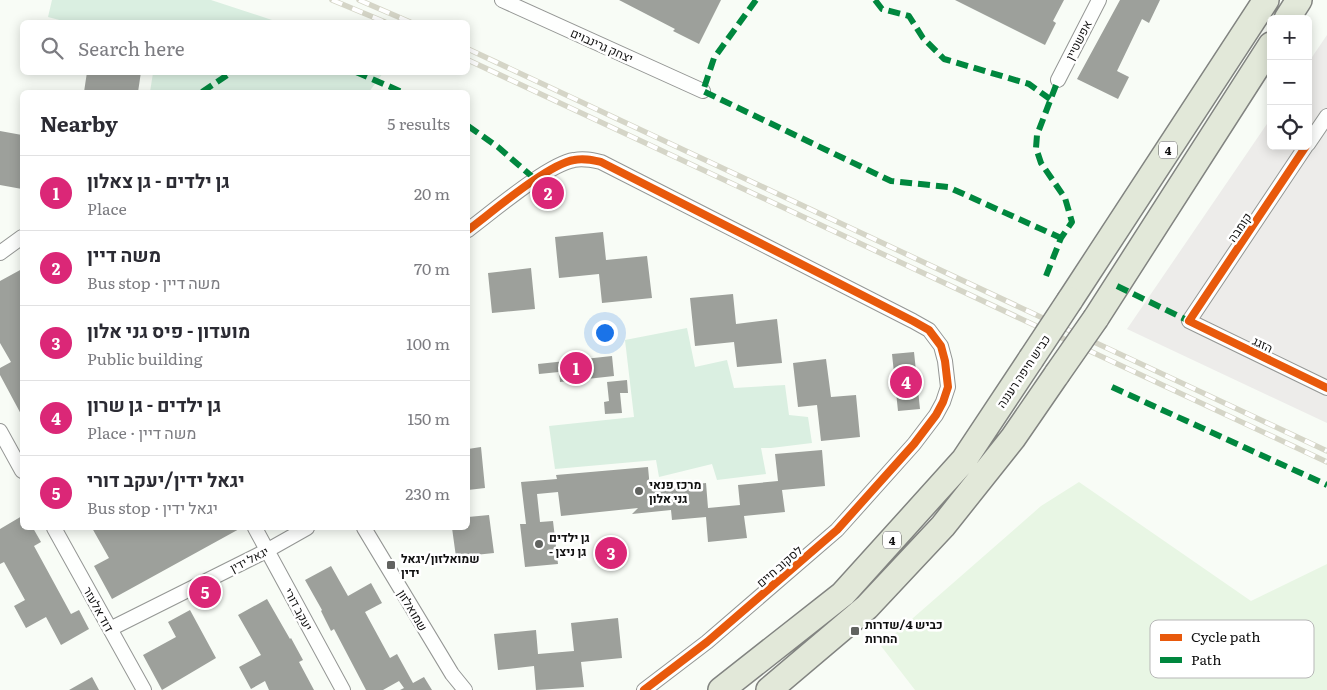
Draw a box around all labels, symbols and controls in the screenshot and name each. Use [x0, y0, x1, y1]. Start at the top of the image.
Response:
map controls [1267, 15, 1312, 150]
button: + [1267, 15, 1312, 60]
street label: אפשטיין [1060, 17, 1096, 63]
search box [20, 20, 470, 75]
street label: יצחק גרינבוים [568, 23, 636, 67]
icon: search [38, 34, 66, 62]
text: Search here [78, 34, 185, 62]
button: − [1267, 60, 1312, 105]
button: locate [1267, 105, 1312, 150]
text: Nearby [40, 107, 118, 138]
text: 5 results [387, 111, 450, 135]
road number: 4 [1159, 142, 1177, 158]
text: גן ילדים - גן צאלון [87, 166, 230, 194]
pin: 2 [532, 174, 564, 212]
text: 1 [53, 181, 59, 205]
text: 20 m [414, 181, 450, 205]
text: Place [87, 196, 127, 220]
street label: קומבה [1223, 209, 1255, 245]
text: משה דיין [87, 240, 161, 268]
text: 2 [52, 256, 60, 280]
text: 70 m [414, 256, 450, 280]
text: Bus stop · משה דיין [87, 270, 220, 294]
text: מועדון - פיס גני אלון [87, 316, 250, 344]
your location [592, 320, 618, 346]
text: 3 [52, 331, 60, 355]
text: 100 m [406, 331, 450, 355]
street label: כביש חיפה רעננה [992, 331, 1054, 411]
street label: הזגג [1250, 331, 1276, 357]
text: Public building [87, 346, 203, 370]
pin: 1 [560, 349, 592, 387]
pin: 4 [890, 363, 922, 401]
text: גן ילדים - גן שרון [87, 390, 221, 418]
text: 4 [51, 406, 61, 430]
text: 150 m [407, 406, 450, 430]
text: Place · משה דיין [87, 420, 197, 444]
text: יגאל ידין/יעקב דורי [87, 465, 245, 493]
place label: מרכז פנאי גני אלון [649, 475, 701, 507]
text: 5 [52, 481, 60, 505]
text: 230 m [405, 481, 450, 505]
marker: מרכז פנאי גני אלון [633, 485, 645, 497]
text: Bus stop · יגאל ידין [87, 495, 218, 519]
place label: גן ילדים - גן ניצן [549, 528, 590, 560]
road number: 4 [883, 532, 901, 548]
pin: 3 [595, 534, 627, 572]
marker: גן ילדים - גן ניצן [533, 538, 545, 550]
street label: לסקוב חיים [752, 541, 806, 591]
street label: יגאל ידין [226, 542, 272, 576]
place label: שמואלזון/יגאל ידין [401, 549, 480, 581]
marker: שמואלזון/יגאל ידין [385, 559, 397, 571]
pin: 5 [189, 573, 221, 611]
street label: דוד אלעזר [79, 583, 119, 635]
street label: יעקב דורי [280, 584, 318, 634]
street label: שמואלזון [393, 586, 433, 634]
place label: כביש 4/שדרות החרות [865, 615, 943, 647]
legend [1150, 620, 1314, 678]
marker: כביש 4/שדרות החרות [849, 625, 861, 637]
text: Cycle path [1191, 626, 1260, 646]
text: Path [1191, 649, 1221, 669]

